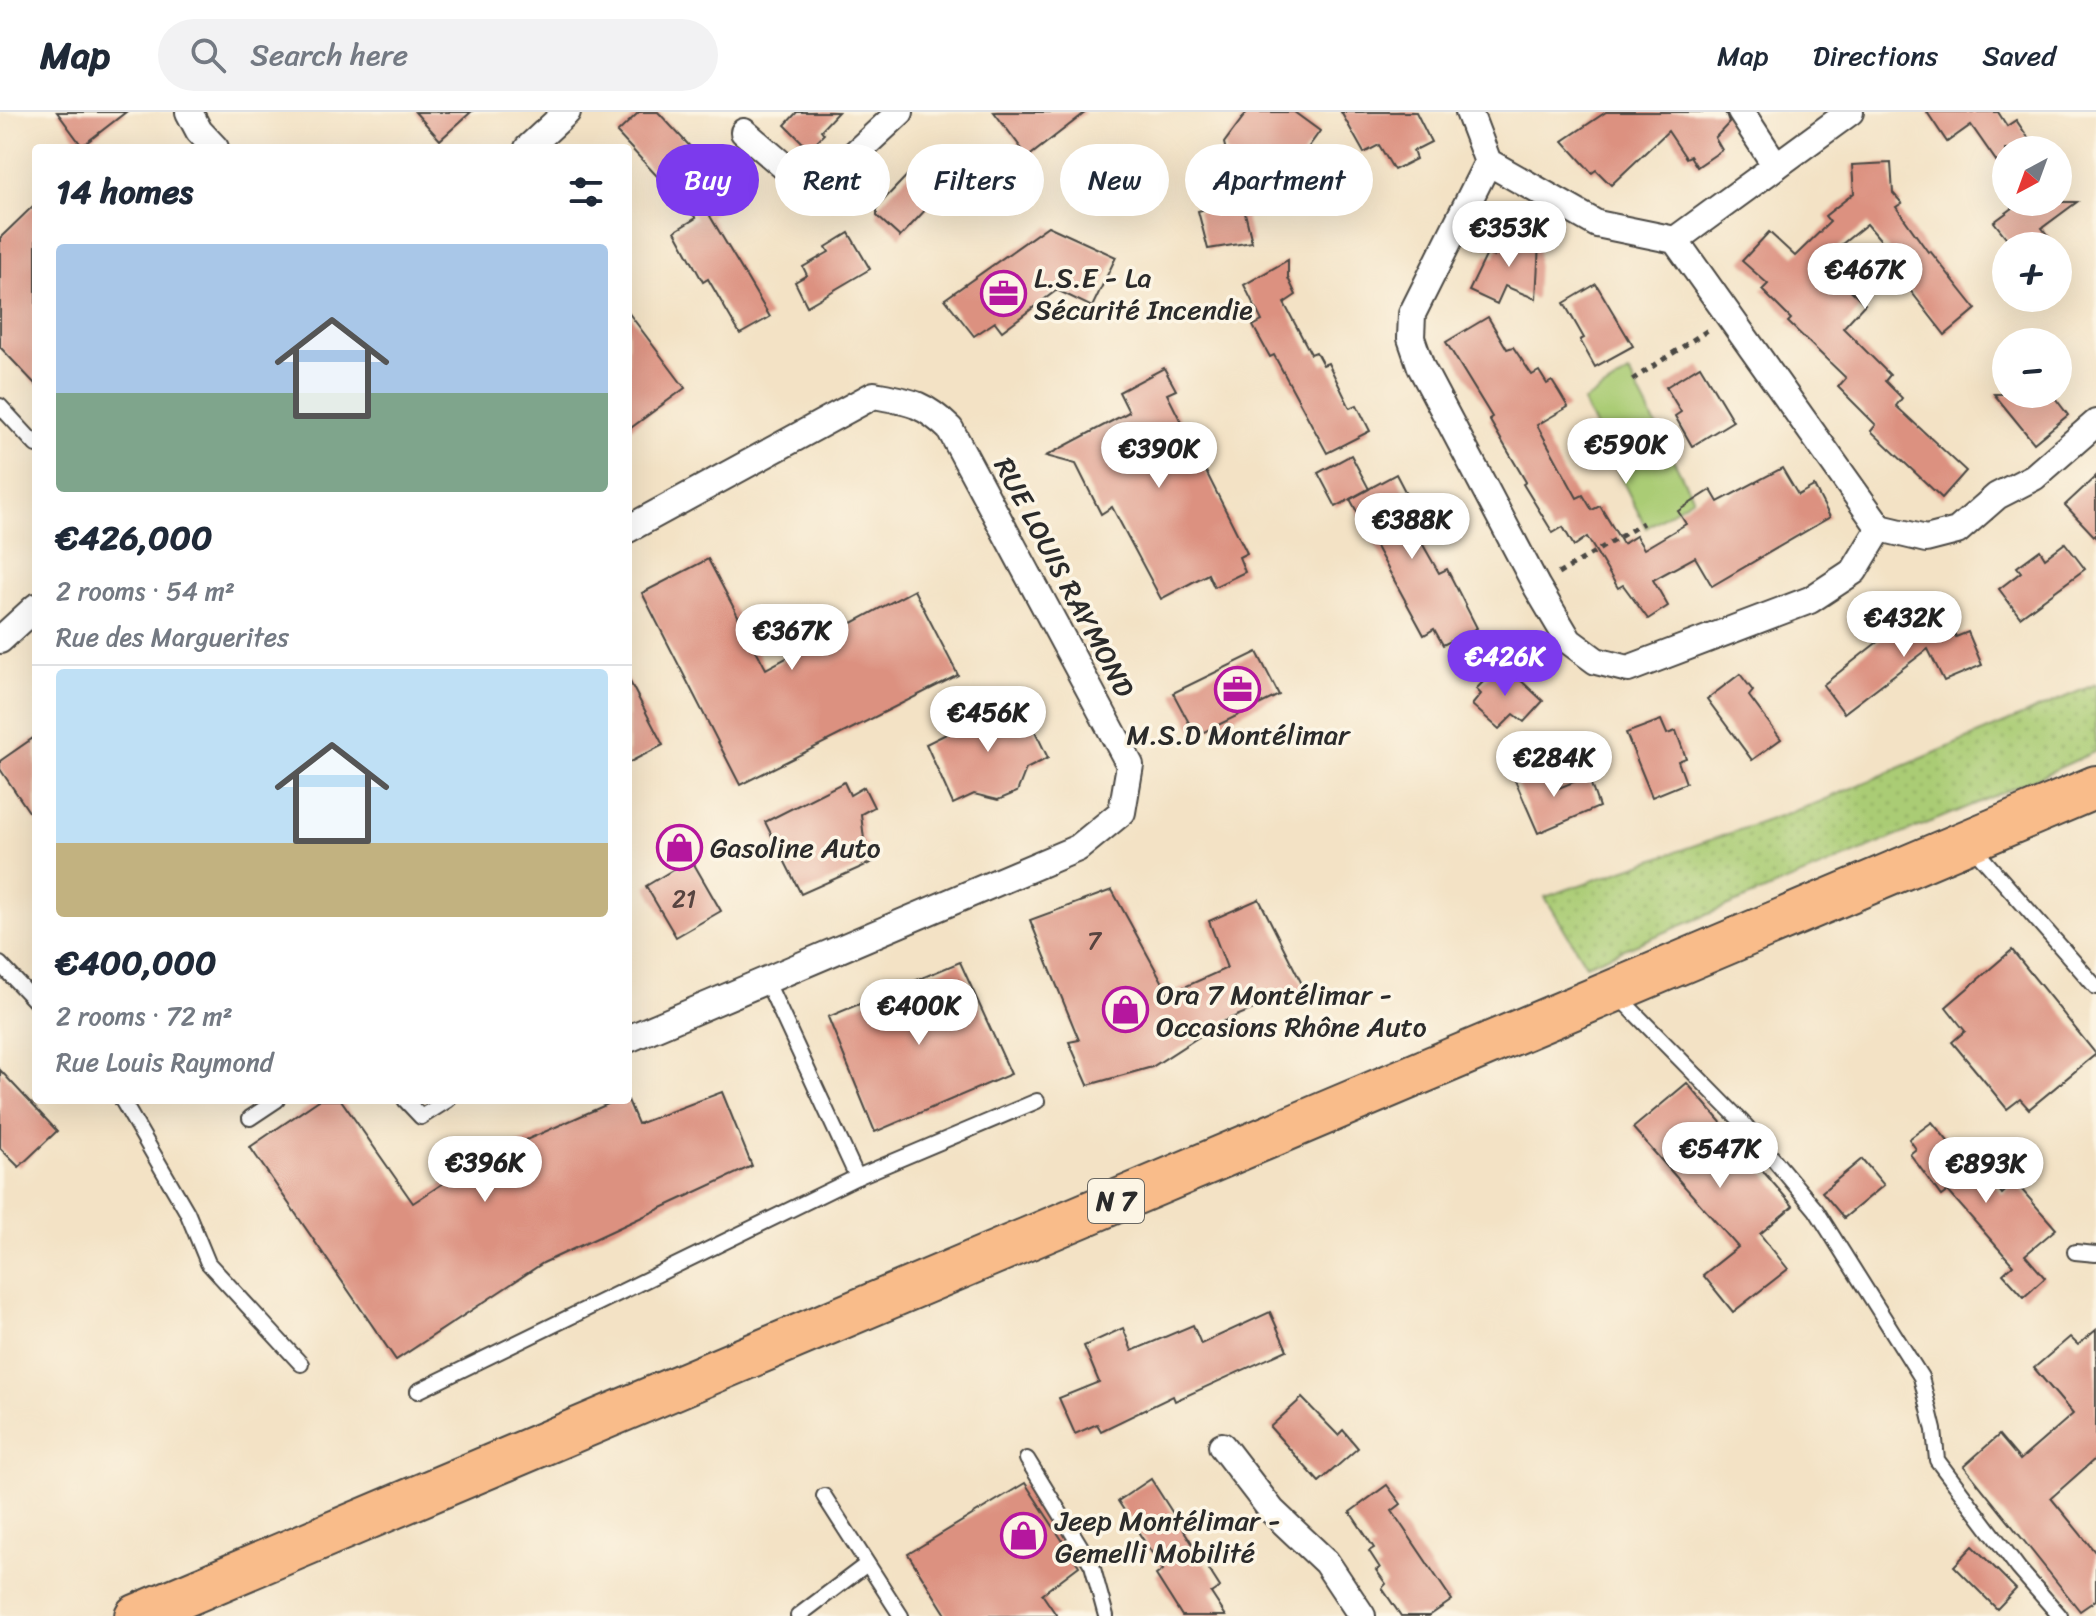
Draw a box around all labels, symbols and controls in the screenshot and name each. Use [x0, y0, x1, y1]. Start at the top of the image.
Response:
search box [158, 19, 718, 91]
text: Map [40, 22, 110, 89]
text: Search here [250, 28, 408, 82]
text: Map [1717, 31, 1769, 80]
text: Directions [1813, 31, 1938, 80]
text: Saved [1982, 31, 2056, 80]
icon: search [186, 33, 230, 77]
north arrow [1992, 136, 2072, 216]
map controls [1992, 136, 2072, 408]
chip: Buy [656, 144, 759, 216]
chip: Rent [775, 144, 890, 216]
chip: Filters [906, 144, 1044, 216]
chip: New [1060, 144, 1169, 216]
chip: Apartment [1185, 144, 1373, 216]
text: 14 homes [56, 162, 193, 222]
icon: filters [564, 170, 608, 214]
pin: €353K [1453, 201, 1565, 269]
text: €353K [1470, 204, 1548, 250]
button: + [1992, 232, 2072, 312]
pin: €467K [1809, 243, 1921, 311]
text: €467K [1826, 246, 1904, 292]
place label: L.S.E - La Sécurité Incendie [1034, 253, 1253, 334]
office icon: L.S.E - La Sécurité Incendie [979, 269, 1027, 317]
icon: home [260, 296, 404, 440]
button: − [1992, 328, 2072, 408]
pin: €590K [1570, 418, 1682, 486]
text: €590K [1585, 421, 1667, 467]
pin: €390K [1103, 422, 1215, 490]
text: €390K [1119, 425, 1199, 471]
street label: RUE LOUIS RAYMOND [980, 448, 1149, 707]
pin: €388K [1356, 493, 1468, 561]
text: €388K [1373, 496, 1451, 542]
text: €426,000 [56, 508, 212, 568]
text: 2 rooms · 54 m² [56, 568, 235, 614]
pin: €432K [1848, 591, 1960, 659]
text: €432K [1865, 594, 1943, 640]
pin: €367K [736, 604, 848, 672]
text: €367K [754, 607, 830, 653]
text: Rue des Marguerites [56, 614, 289, 660]
pin: €426K [1449, 630, 1561, 698]
text: €426K [1465, 633, 1545, 679]
office icon: M.S.D Montélimar [1214, 666, 1262, 714]
pin: €456K [932, 686, 1044, 754]
text: €456K [948, 689, 1028, 735]
place label: M.S.D Montélimar [1127, 710, 1351, 759]
icon: home [260, 721, 404, 865]
pin: €284K [1498, 731, 1610, 799]
text: €284K [1514, 734, 1594, 780]
shop icon: Gasoline Auto [655, 823, 703, 871]
place label: Gasoline Auto [710, 823, 881, 872]
house number: 21 [672, 878, 696, 920]
house number: 7 [1087, 920, 1102, 962]
text: €400,000 [56, 933, 216, 993]
place label: Ora 7 Montélimar - Occasions Rhône Auto [1156, 970, 1427, 1051]
pin: €400K [863, 979, 975, 1047]
text: €400K [878, 982, 960, 1028]
shop icon: Ora 7 Montélimar - Occasions Rhône Auto [1101, 986, 1149, 1034]
text: 2 rooms · 72 m² [56, 993, 233, 1039]
text: Rue Louis Raymond [56, 1039, 274, 1085]
pin: €547K [1664, 1122, 1776, 1190]
text: €547K [1680, 1125, 1760, 1171]
pin: €396K [429, 1136, 541, 1204]
pin: €893K [1930, 1137, 2042, 1205]
text: €396K [446, 1139, 524, 1185]
text: €893K [1947, 1140, 2026, 1186]
road number: N 7 [1088, 1179, 1144, 1223]
place label: Jeep Montélimar - Gemelli Mobilité [1054, 1496, 1281, 1577]
shop icon: Jeep Montélimar - Gemelli Mobilité [1000, 1512, 1048, 1560]

